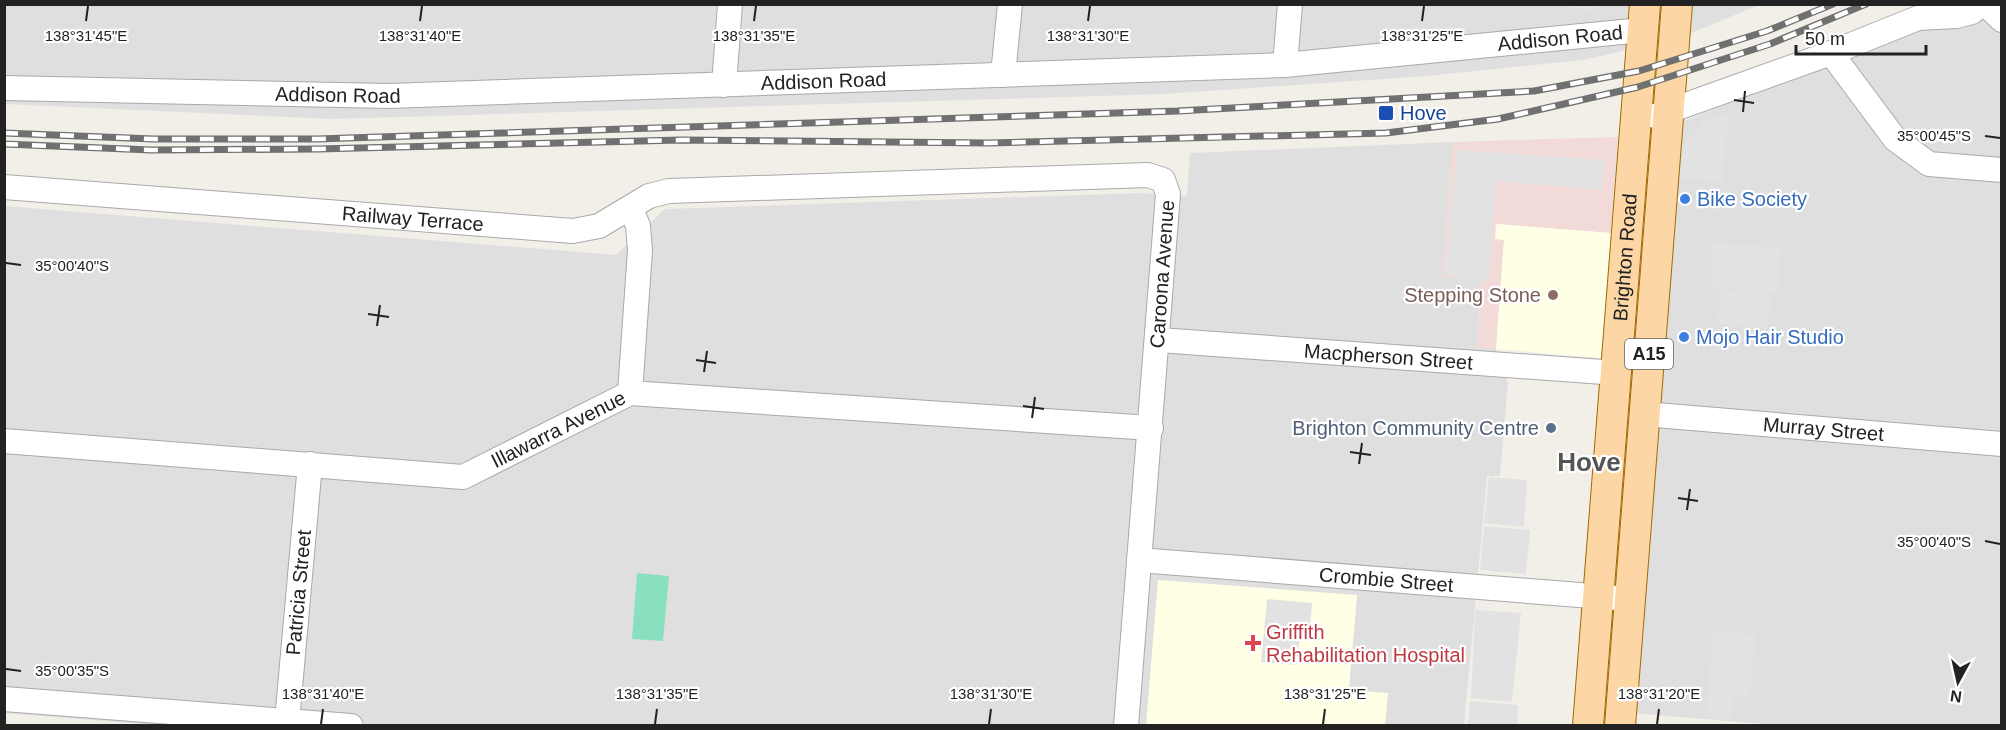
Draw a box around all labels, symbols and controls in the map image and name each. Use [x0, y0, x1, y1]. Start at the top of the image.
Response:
scale bar [1796, 18, 1926, 56]
street label: Addison Road [1496, 21, 1624, 55]
text: 138°31'45"E [45, 27, 127, 44]
text: 138°31'40"E [379, 27, 461, 44]
text: 138°31'35"E [713, 27, 795, 44]
text: 138°31'30"E [1047, 27, 1129, 44]
text: 138°31'25"E [1381, 27, 1463, 44]
text: 50 m [1805, 29, 1845, 49]
street label: Addison Road [760, 68, 887, 94]
street label: Addison Road [275, 83, 401, 107]
place label: Hove [1400, 102, 1447, 124]
marker: Hove [1377, 104, 1395, 122]
text: 35°00'45"S [1897, 127, 1971, 144]
place label: Bike Society [1697, 188, 1807, 210]
marker: Bike Society [1678, 192, 1692, 206]
street label: Brighton Road [1609, 193, 1641, 322]
street label: Caroona Avenue [1146, 199, 1178, 349]
street label: Railway Terrace [341, 202, 484, 235]
text: 35°00'40"S [35, 257, 109, 274]
place label: Stepping Stone [1404, 284, 1541, 306]
marker: Stepping Stone [1546, 288, 1560, 302]
place label: Mojo Hair Studio [1696, 326, 1844, 348]
marker: Mojo Hair Studio [1677, 330, 1691, 344]
street label: Macpherson Street [1303, 339, 1474, 374]
road number: A15 [1625, 339, 1673, 369]
street label: Illawarra Avenue [487, 386, 629, 472]
street label: Murray Street [1762, 413, 1885, 445]
place label: Brighton Community Centre [1292, 417, 1539, 439]
marker: Brighton Community Centre [1544, 421, 1558, 435]
district label: Hove [1557, 447, 1621, 477]
street label: Patricia Street [282, 529, 315, 656]
text: 35°00'40"S [1897, 533, 1971, 550]
street label: Crombie Street [1318, 563, 1455, 596]
place label: Griffith Rehabilitation Hospital [1266, 621, 1465, 666]
marker: Griffith Rehabilitation Hospital [1244, 634, 1262, 652]
north arrow [1928, 652, 1988, 712]
text: 35°00'35"S [35, 662, 109, 679]
text: 138°31'40"E [282, 685, 364, 702]
text: 138°31'35"E [616, 685, 698, 702]
text: 138°31'30"E [950, 685, 1032, 702]
text: 138°31'25"E [1284, 685, 1366, 702]
text: 138°31'20"E [1618, 685, 1700, 702]
text: N [1949, 687, 1963, 706]

